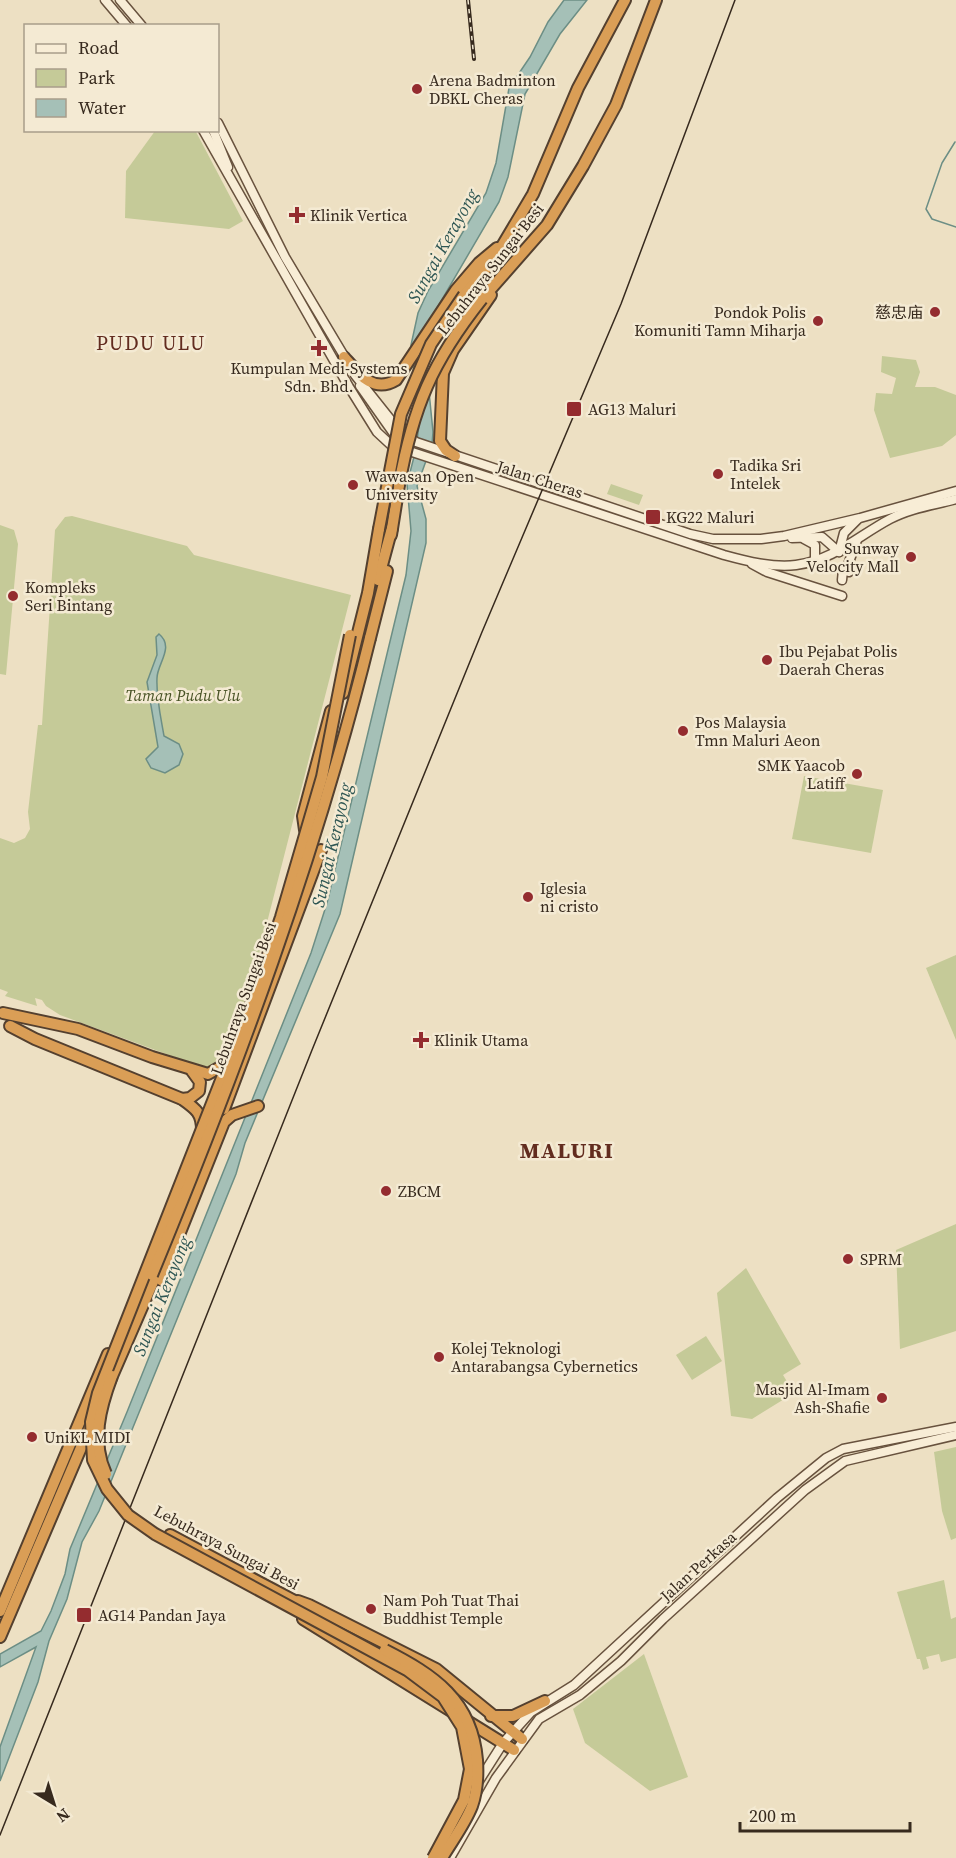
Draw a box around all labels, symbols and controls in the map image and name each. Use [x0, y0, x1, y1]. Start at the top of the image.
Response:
legend [24, 24, 219, 132]
text: Road [78, 35, 119, 60]
text: Park [78, 65, 115, 90]
place label: Arena Badminton DBKL Cheras [429, 69, 556, 109]
marker: Arena Badminton DBKL Cheras [410, 82, 424, 96]
text: Water [78, 95, 126, 120]
water label: Sungai Kerayong [401, 183, 485, 307]
street label: Lebuhraya Sungai Besi [432, 198, 549, 339]
place label: Klinik Vertica [310, 204, 408, 226]
marker: Klinik Vertica [288, 206, 306, 224]
place label: Pondok Polis Komuniti Tamn Miharja [634, 301, 807, 341]
place label: 慈忠庙 [875, 301, 923, 323]
marker: 慈忠庙 [928, 305, 942, 319]
marker: Pondok Polis Komuniti Tamn Miharja [811, 314, 825, 328]
district label: PUDU ULU [96, 329, 206, 357]
marker: Kumpulan Medi-Systems Sdn. Bhd. [310, 339, 328, 357]
place label: Kumpulan Medi-Systems Sdn. Bhd. [230, 357, 408, 397]
place label: AG13 Maluri [588, 398, 677, 420]
marker: AG13 Maluri [565, 400, 583, 418]
street label: Jalan Cheras [493, 454, 586, 503]
place label: Tadika Sri Intelek [730, 454, 802, 494]
place label: Wawasan Open University [365, 465, 474, 505]
marker: Tadika Sri Intelek [711, 467, 725, 481]
marker: Wawasan Open University [346, 478, 360, 492]
place label: KG22 Maluri [666, 506, 755, 528]
marker: KG22 Maluri [644, 508, 662, 526]
place label: Sunway Velocity Mall [806, 537, 900, 577]
marker: Sunway Velocity Mall [904, 550, 918, 564]
place label: Kompleks Seri Bintang [25, 576, 112, 616]
marker: Kompleks Seri Bintang [6, 589, 20, 603]
place label: Ibu Pejabat Polis Daerah Cheras [779, 640, 897, 680]
marker: Ibu Pejabat Polis Daerah Cheras [760, 653, 774, 667]
park label: Taman Pudu Ulu [125, 684, 241, 706]
place label: Pos Malaysia Tmn Maluri Aeon [695, 711, 821, 751]
marker: Pos Malaysia Tmn Maluri Aeon [676, 724, 690, 738]
place label: SMK Yaacob Latiff [758, 754, 846, 794]
marker: SMK Yaacob Latiff [850, 767, 864, 781]
water label: Sungai Kerayong [305, 779, 358, 910]
place label: Iglesia ni cristo [540, 877, 599, 917]
marker: Iglesia ni cristo [521, 890, 535, 904]
street label: Lebuhraya Sungai Besi [205, 918, 281, 1078]
place label: Klinik Utama [434, 1029, 529, 1051]
marker: Klinik Utama [412, 1031, 430, 1049]
district label: MALURI [520, 1135, 614, 1165]
place label: ZBCM [398, 1180, 441, 1202]
marker: ZBCM [379, 1184, 393, 1198]
water label: Sungai Kerayong [126, 1231, 197, 1359]
place label: SPRM [860, 1248, 902, 1270]
marker: SPRM [841, 1252, 855, 1266]
place label: Kolej Teknologi Antarabangsa Cybernetics [451, 1337, 638, 1377]
marker: Kolej Teknologi Antarabangsa Cybernetics [432, 1350, 446, 1364]
place label: Masjid Al-Imam Ash-Shafie [756, 1378, 870, 1418]
marker: Masjid Al-Imam Ash-Shafie [875, 1391, 889, 1405]
place label: UniKL MIDI [44, 1426, 131, 1448]
marker: UniKL MIDI [25, 1430, 39, 1444]
street label: Lebuhraya Sungai Besi [151, 1499, 304, 1595]
street label: Jalan Perkasa [654, 1525, 742, 1607]
place label: Nam Poh Tuat Thai Buddhist Temple [383, 1589, 519, 1629]
marker: Nam Poh Tuat Thai Buddhist Temple [364, 1602, 378, 1616]
place label: AG14 Pandan Jaya [98, 1604, 227, 1626]
marker: AG14 Pandan Jaya [75, 1606, 93, 1624]
north arrow [24, 1774, 84, 1834]
scale bar [740, 1795, 910, 1833]
text: 200 m [749, 1803, 796, 1828]
text: N [52, 1804, 75, 1828]

